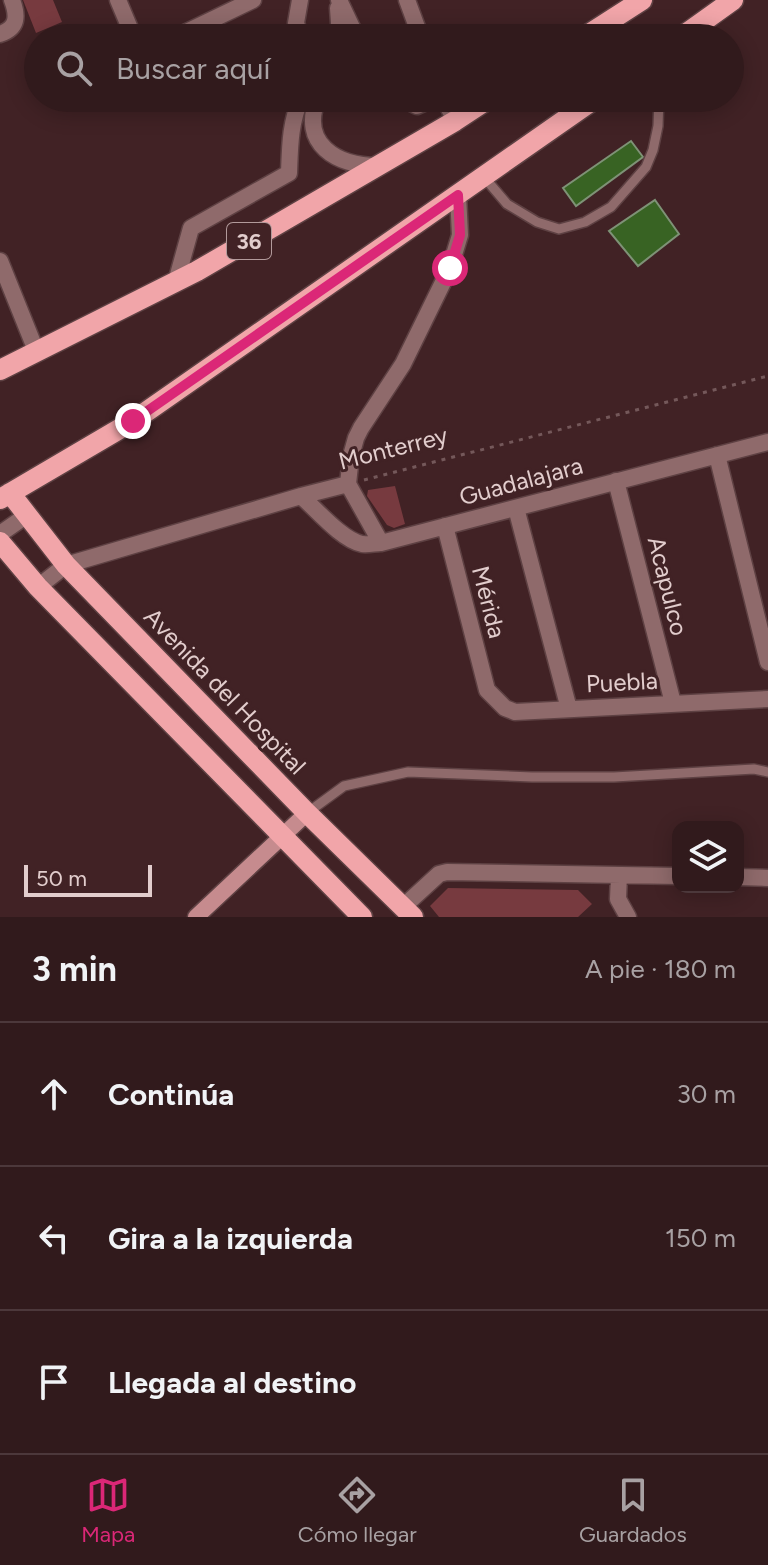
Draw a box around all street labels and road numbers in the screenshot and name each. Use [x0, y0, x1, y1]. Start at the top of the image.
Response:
road number: 36 [227, 223, 271, 259]
street label: Monterrey [335, 420, 451, 476]
street label: Guadalajara [456, 451, 586, 511]
street label: Acapulco [642, 533, 694, 639]
street label: Mérida [466, 563, 512, 641]
street label: Avenida del Hospital [138, 602, 312, 780]
street label: Puebla [585, 666, 659, 698]

